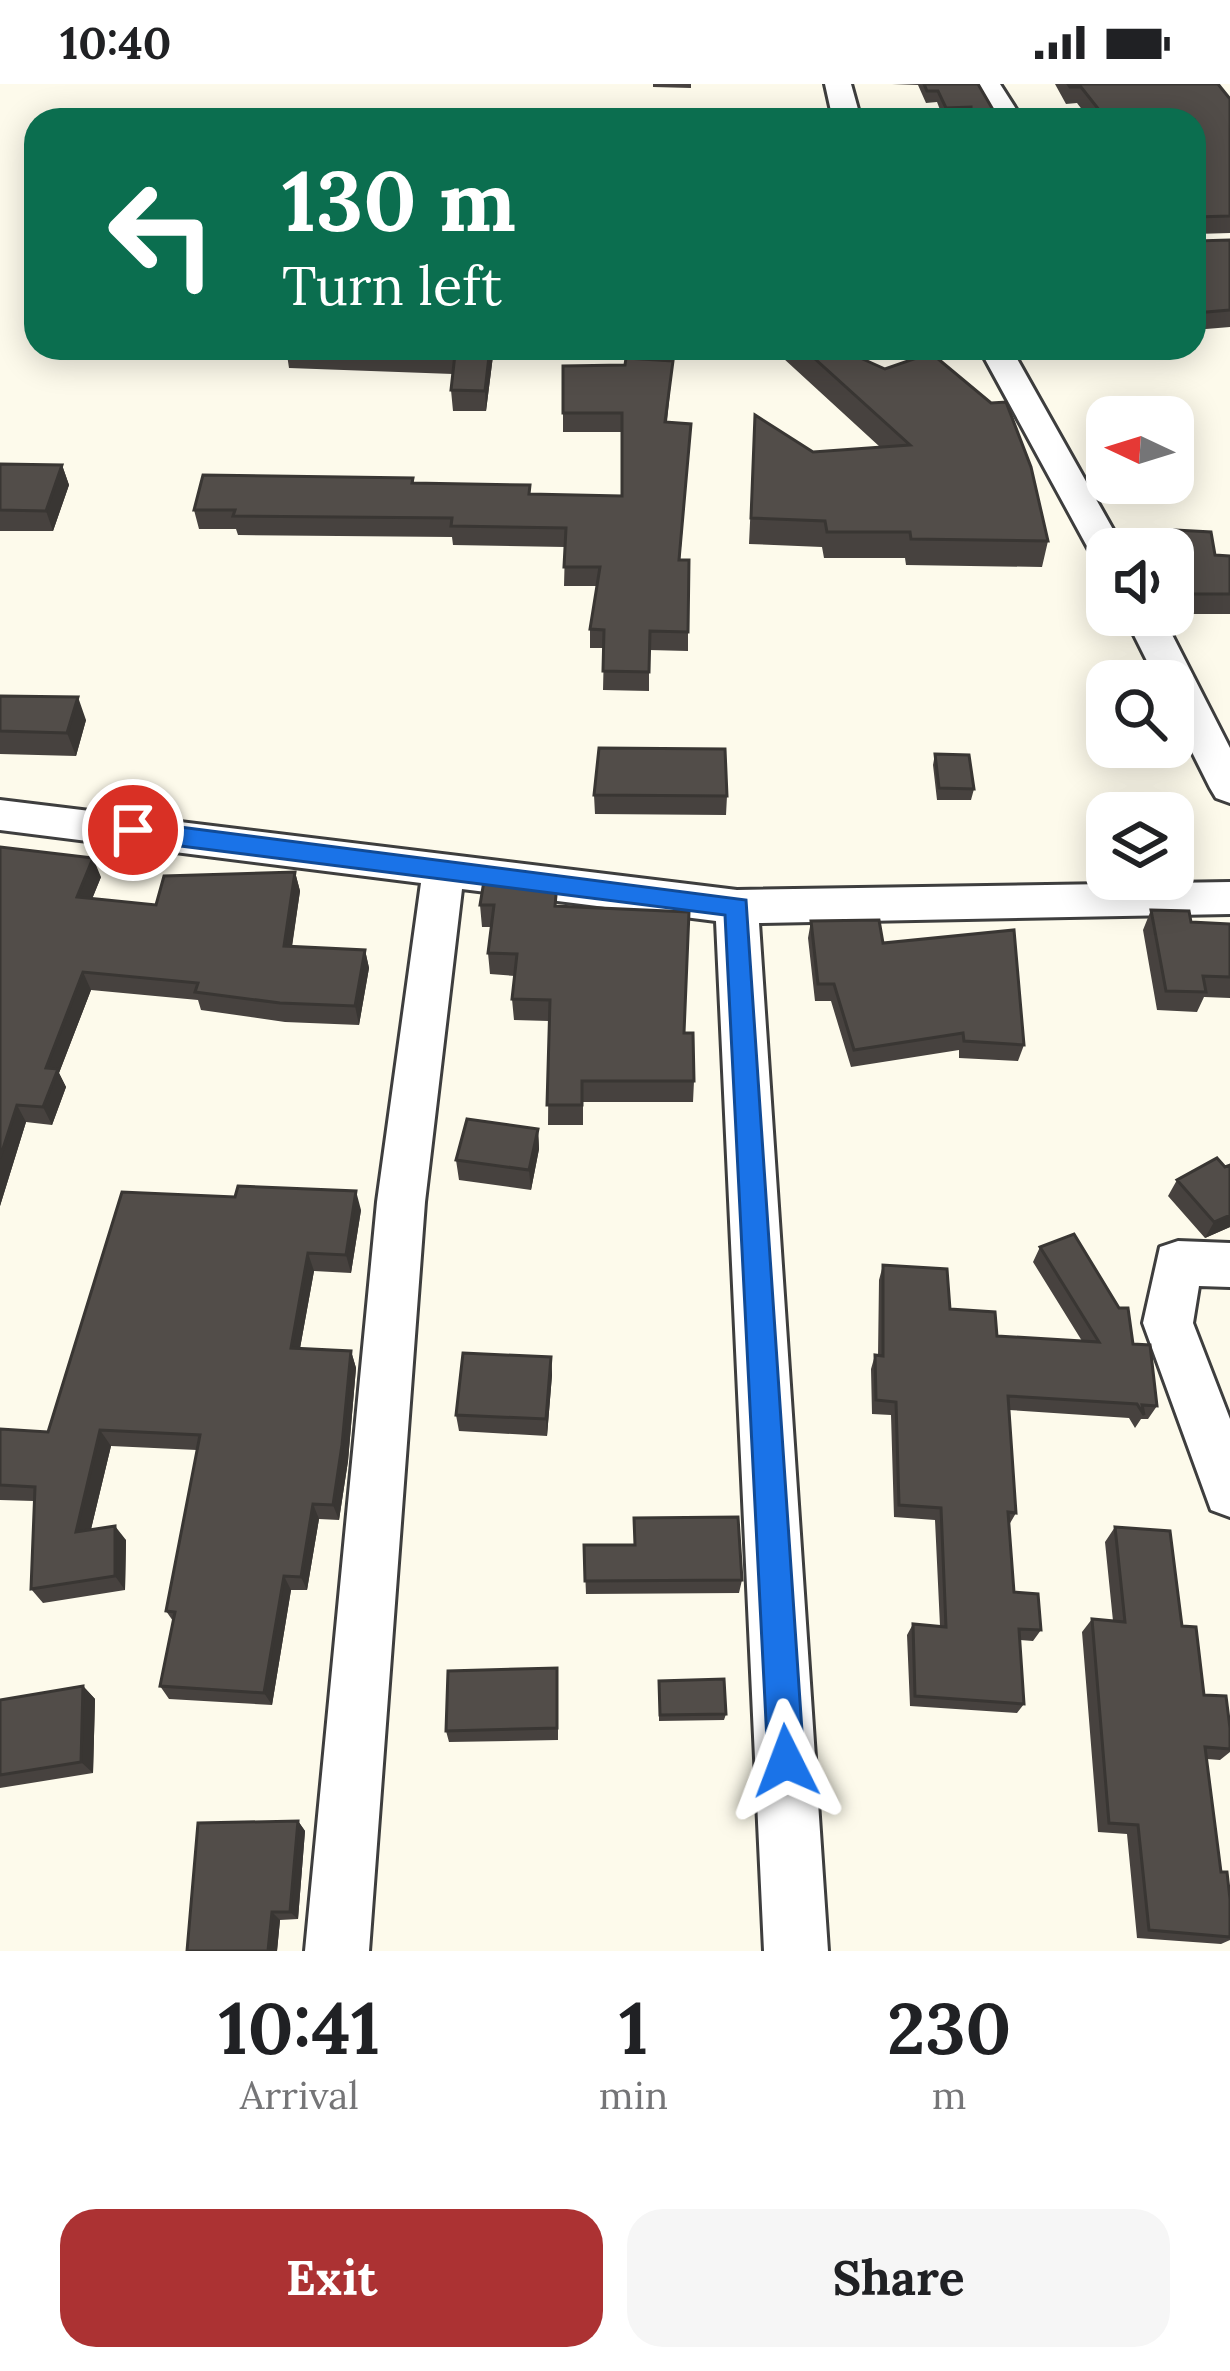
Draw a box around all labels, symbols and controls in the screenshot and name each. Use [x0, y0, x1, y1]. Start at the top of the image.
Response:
text: 10:40 [60, 14, 171, 71]
text: 130 m [282, 146, 516, 254]
icon: left [84, 156, 240, 312]
text: Turn left [282, 251, 502, 320]
north arrow [1086, 396, 1194, 504]
map controls [1086, 396, 1194, 900]
button: sound [1086, 528, 1194, 636]
button: search [1086, 660, 1194, 768]
pin [82, 779, 184, 881]
button: layers [1086, 792, 1194, 900]
icon: arrive [100, 797, 166, 863]
position arrow [723, 1698, 849, 1824]
text: 10:41 [219, 1982, 380, 2074]
text: 1 [619, 1982, 648, 2074]
text: 230 [887, 1982, 1011, 2074]
text: Arrival [240, 2070, 359, 2120]
text: min [599, 2070, 668, 2120]
text: m [932, 2070, 967, 2120]
button: Exit [60, 2209, 603, 2347]
button: Share [627, 2209, 1170, 2347]

